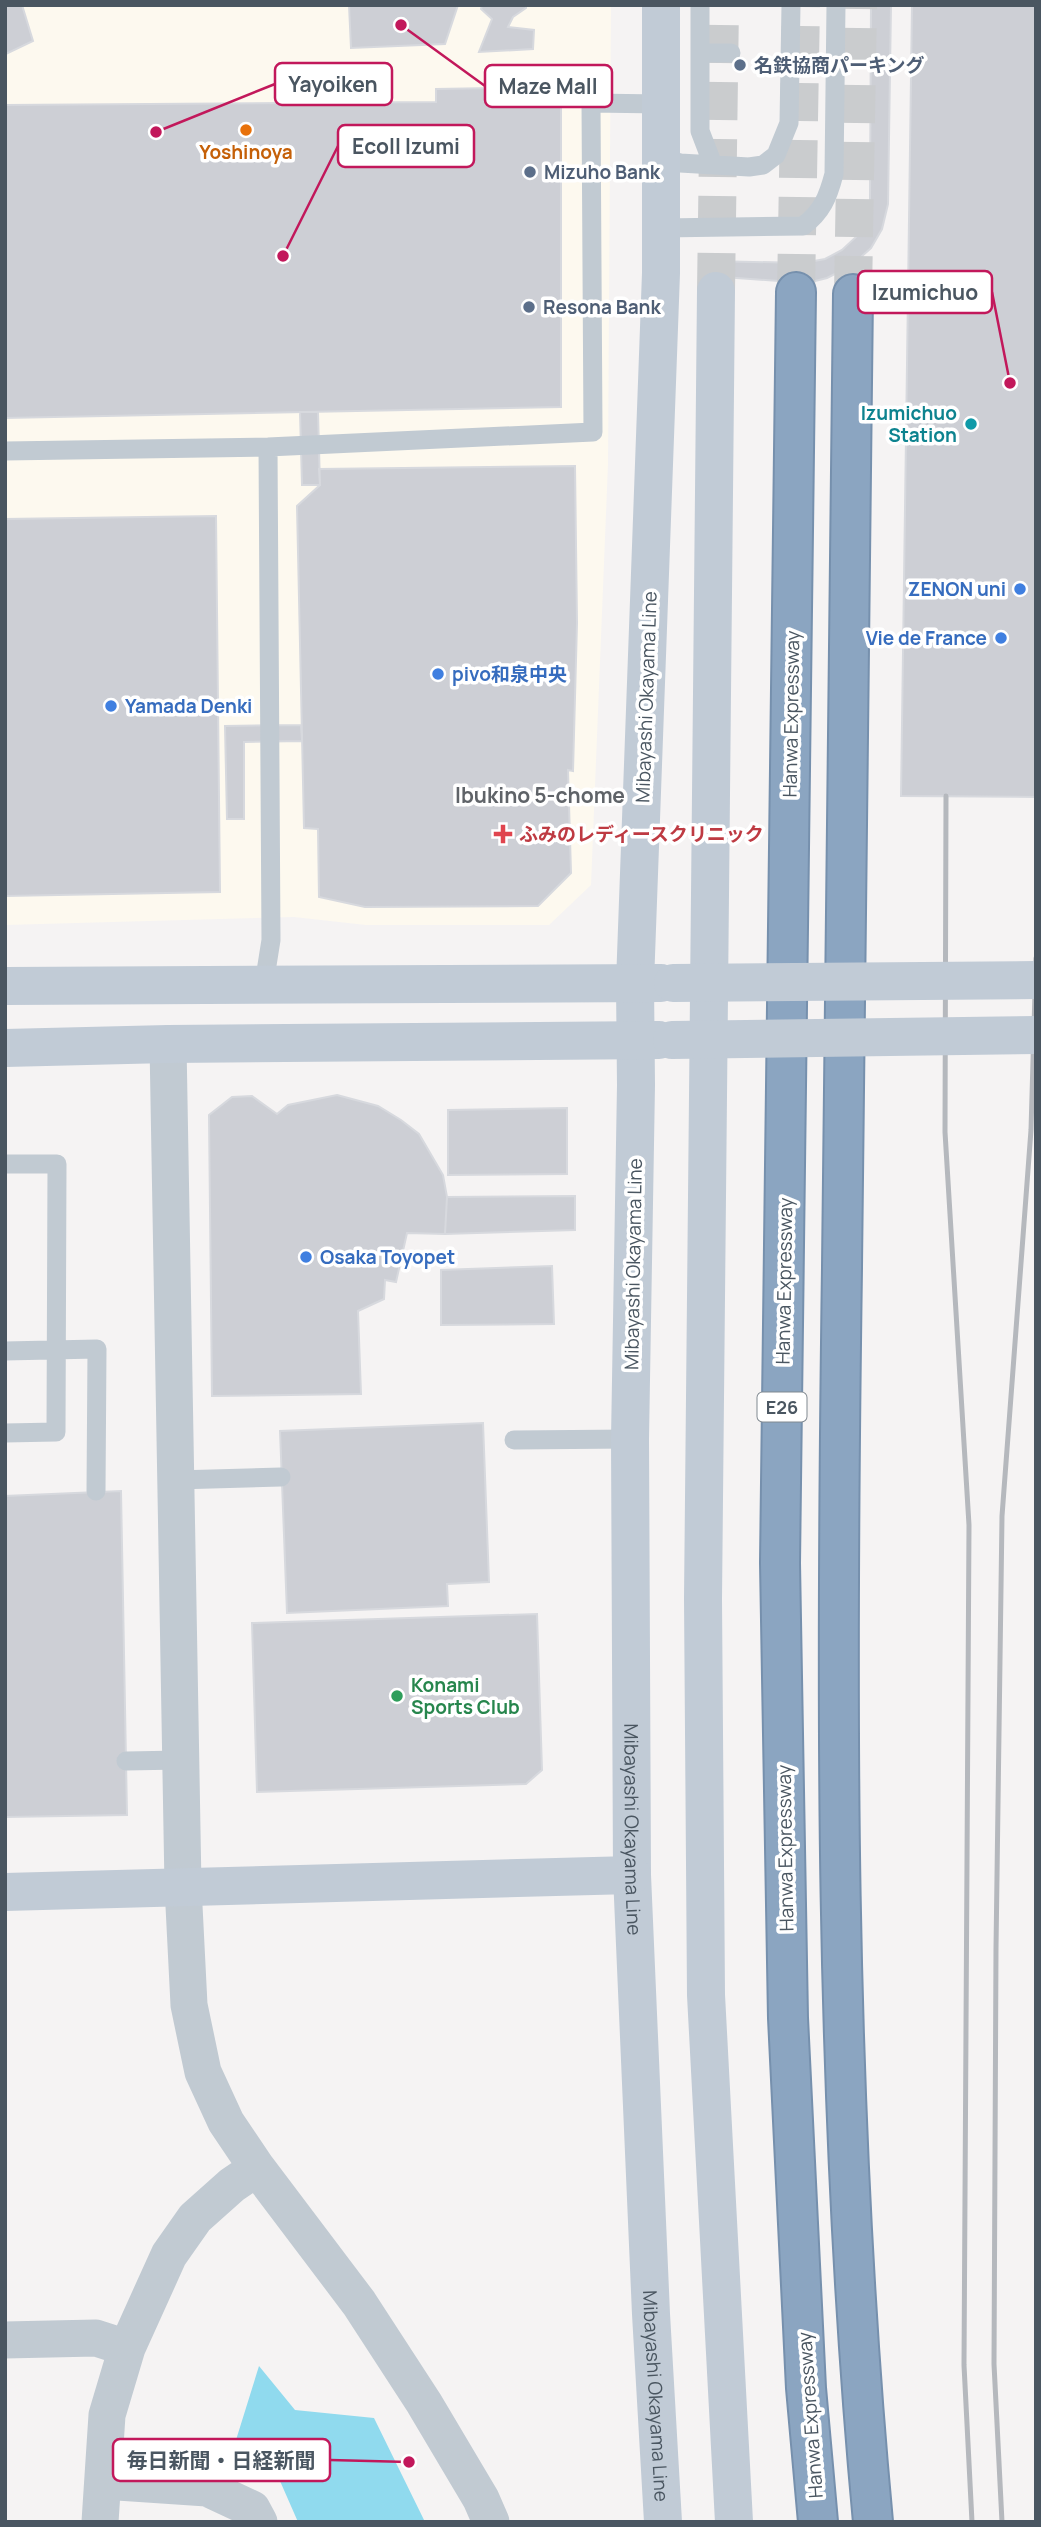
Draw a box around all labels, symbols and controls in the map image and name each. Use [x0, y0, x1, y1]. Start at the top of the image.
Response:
place label: 名鉄協商パーキング [754, 52, 924, 78]
marker: 名鉄協商パーキング [732, 57, 748, 73]
callout: Yayoiken [275, 63, 392, 105]
callout: Maze Mall [485, 65, 612, 107]
text: Yayoiken [288, 70, 378, 98]
text: Maze Mall [498, 72, 598, 100]
marker: Yoshinoya [238, 122, 254, 138]
callout: Ecoll Izumi [338, 125, 474, 167]
text: Ecoll Izumi [352, 132, 460, 160]
place label: Yoshinoya [199, 139, 293, 165]
place label: Mizuho Bank [544, 159, 661, 185]
marker: Mizuho Bank [522, 164, 538, 180]
callout: Izumichuo [858, 271, 992, 313]
text: Izumichuo [872, 278, 978, 306]
place label: Resona Bank [543, 294, 661, 320]
marker: Resona Bank [521, 299, 537, 315]
place label: Izumichuo Station [861, 400, 957, 448]
marker: Izumichuo Station [963, 416, 979, 432]
place label: ZENON uni [908, 576, 1006, 602]
marker: ZENON uni [1012, 581, 1028, 597]
street label: Mibayashi Okayama Line [629, 591, 663, 803]
place label: Vie de France [866, 625, 987, 651]
street label: Hanwa Expressway [777, 630, 805, 798]
marker: Vie de France [993, 630, 1009, 646]
place label: pivo和泉中央 [452, 661, 567, 687]
marker: pivo和泉中央 [430, 666, 446, 682]
place label: Yamada Denki [125, 693, 252, 719]
marker: Yamada Denki [103, 698, 119, 714]
district label: Ibukino 5-chome [455, 781, 625, 809]
place label: ふみのレディースクリニック [519, 821, 764, 847]
marker: ふみのレディースクリニック [493, 824, 513, 844]
street label: Mibayashi Okayama Line [618, 1158, 648, 1370]
street label: Hanwa Expressway [770, 1197, 798, 1365]
place label: Osaka Toyopet [320, 1244, 455, 1270]
marker: Osaka Toyopet [298, 1249, 314, 1265]
road number: E26 [758, 1392, 806, 1422]
place label: Konami Sports Club [411, 1672, 520, 1720]
marker: Konami Sports Club [389, 1688, 405, 1704]
street label: Mibayashi Okayama Line [618, 1723, 648, 1936]
street label: Hanwa Expressway [771, 1764, 799, 1932]
street label: Mibayashi Okayama Line [637, 2290, 675, 2502]
street label: Hanwa Expressway [791, 2331, 829, 2499]
callout: 毎日新聞・日経新聞 [113, 2439, 330, 2481]
text: 毎日新聞・日経新聞 [127, 2446, 316, 2474]

